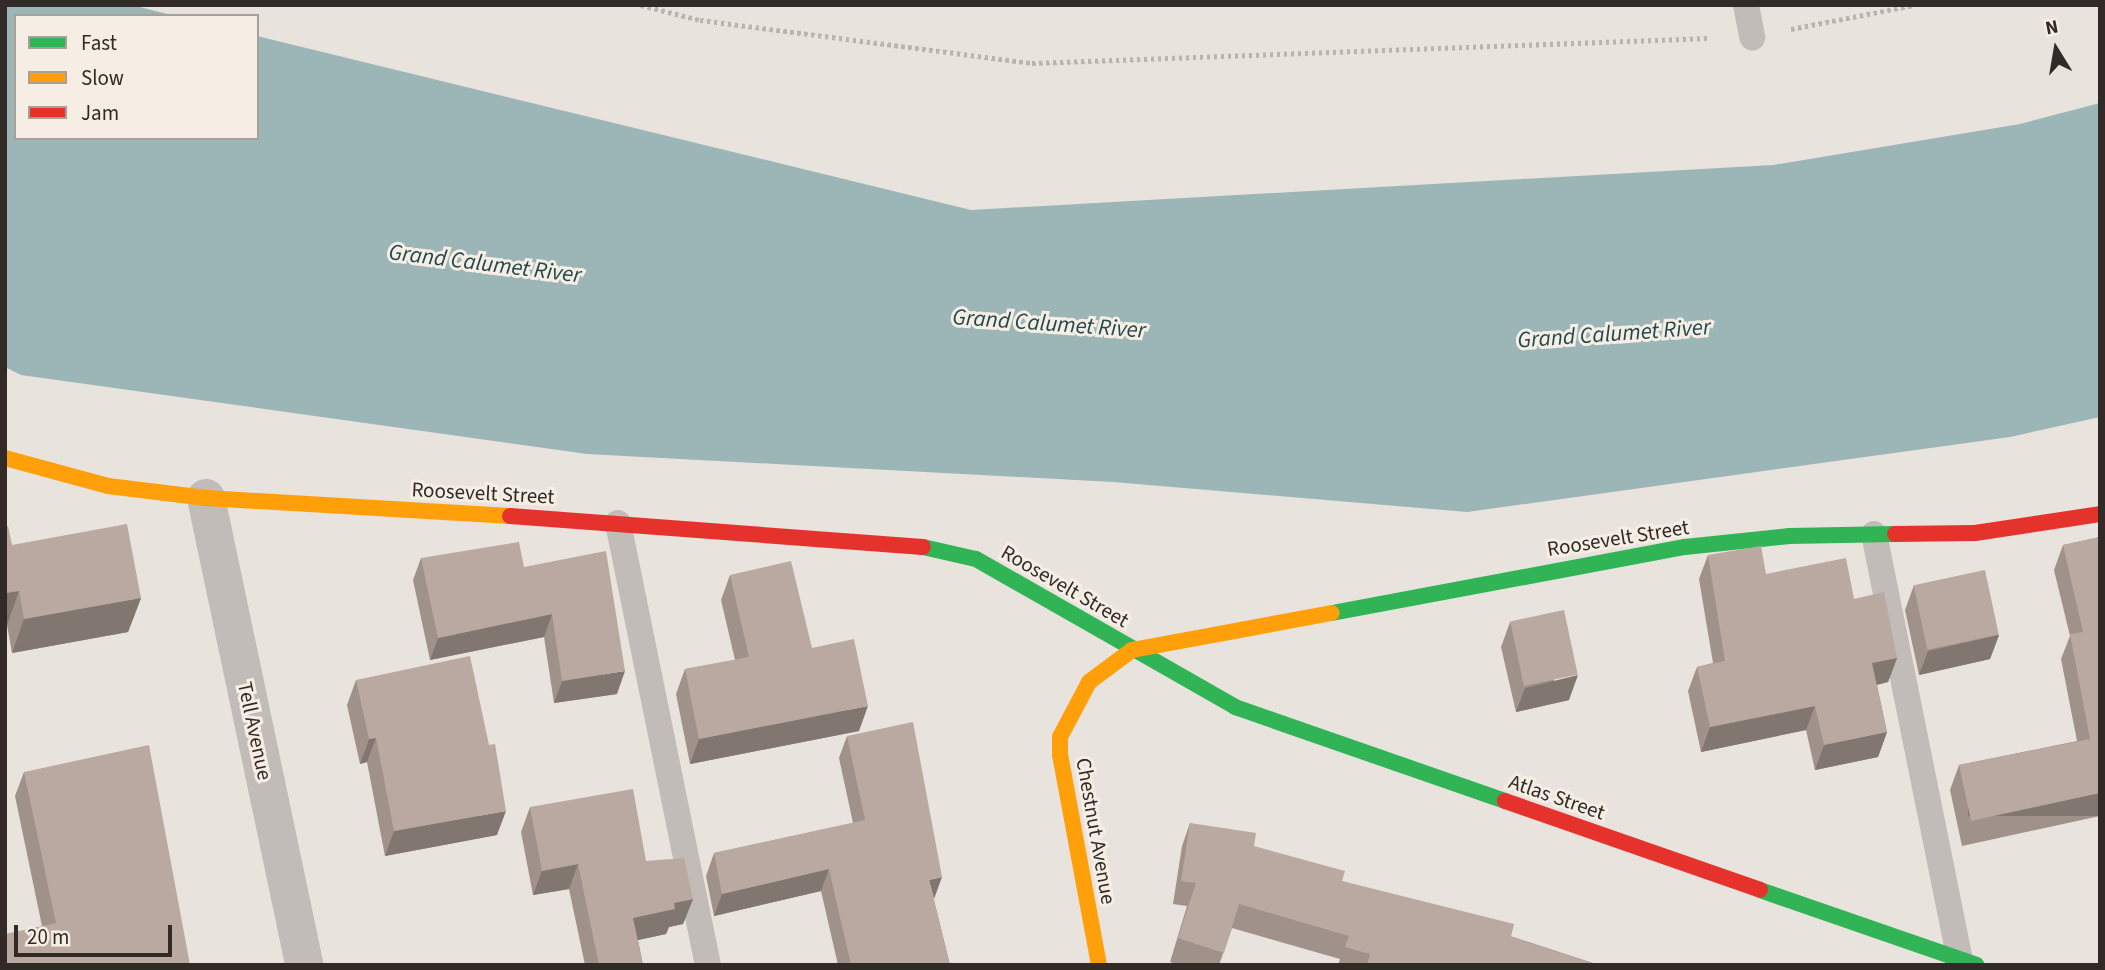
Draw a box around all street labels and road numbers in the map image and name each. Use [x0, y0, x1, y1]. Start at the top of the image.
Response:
street label: Roosevelt Street [411, 477, 555, 509]
street label: Roosevelt Street [1545, 514, 1691, 562]
street label: Roosevelt Street [997, 539, 1133, 633]
street label: Tell Avenue [232, 680, 278, 782]
street label: Chestnut Avenue [1071, 756, 1121, 906]
street label: Atlas Street [1506, 769, 1608, 825]

